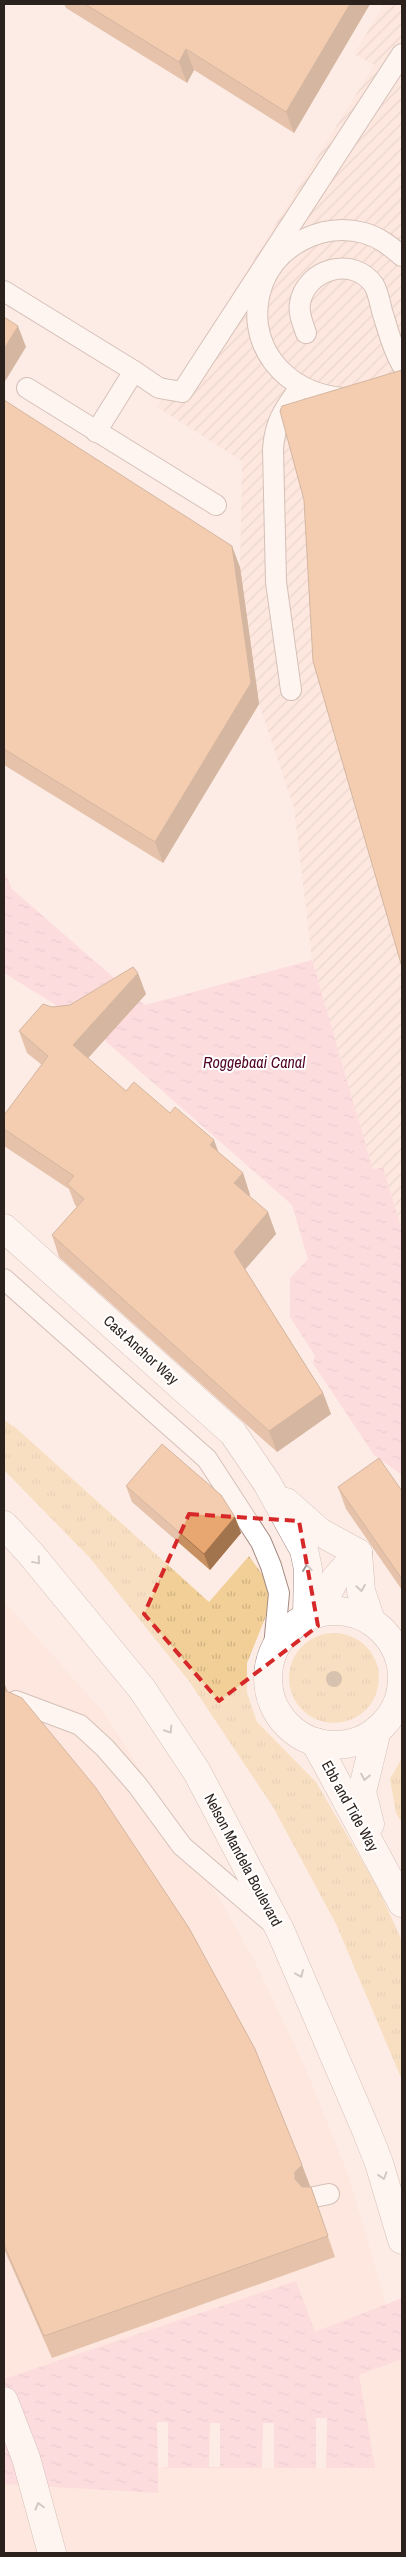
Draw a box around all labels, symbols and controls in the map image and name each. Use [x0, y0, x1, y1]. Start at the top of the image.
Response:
water label: Roggebaai Canal [203, 1051, 306, 1073]
street label: Cast Anchor Way [99, 1310, 184, 1390]
one-way arrow [31, 1556, 40, 1565]
one-way arrow [302, 1563, 313, 1571]
one-way arrow [355, 1584, 366, 1592]
one-way arrow [163, 1724, 172, 1734]
street label: Ebb and Tide Way [317, 1757, 385, 1856]
one-way arrow [360, 1773, 371, 1782]
street label: Nelson Mandela Boulevard [200, 1790, 287, 1930]
one-way arrow [293, 1969, 304, 1978]
one-way arrow [377, 2171, 387, 2179]
one-way arrow [34, 2502, 45, 2511]

